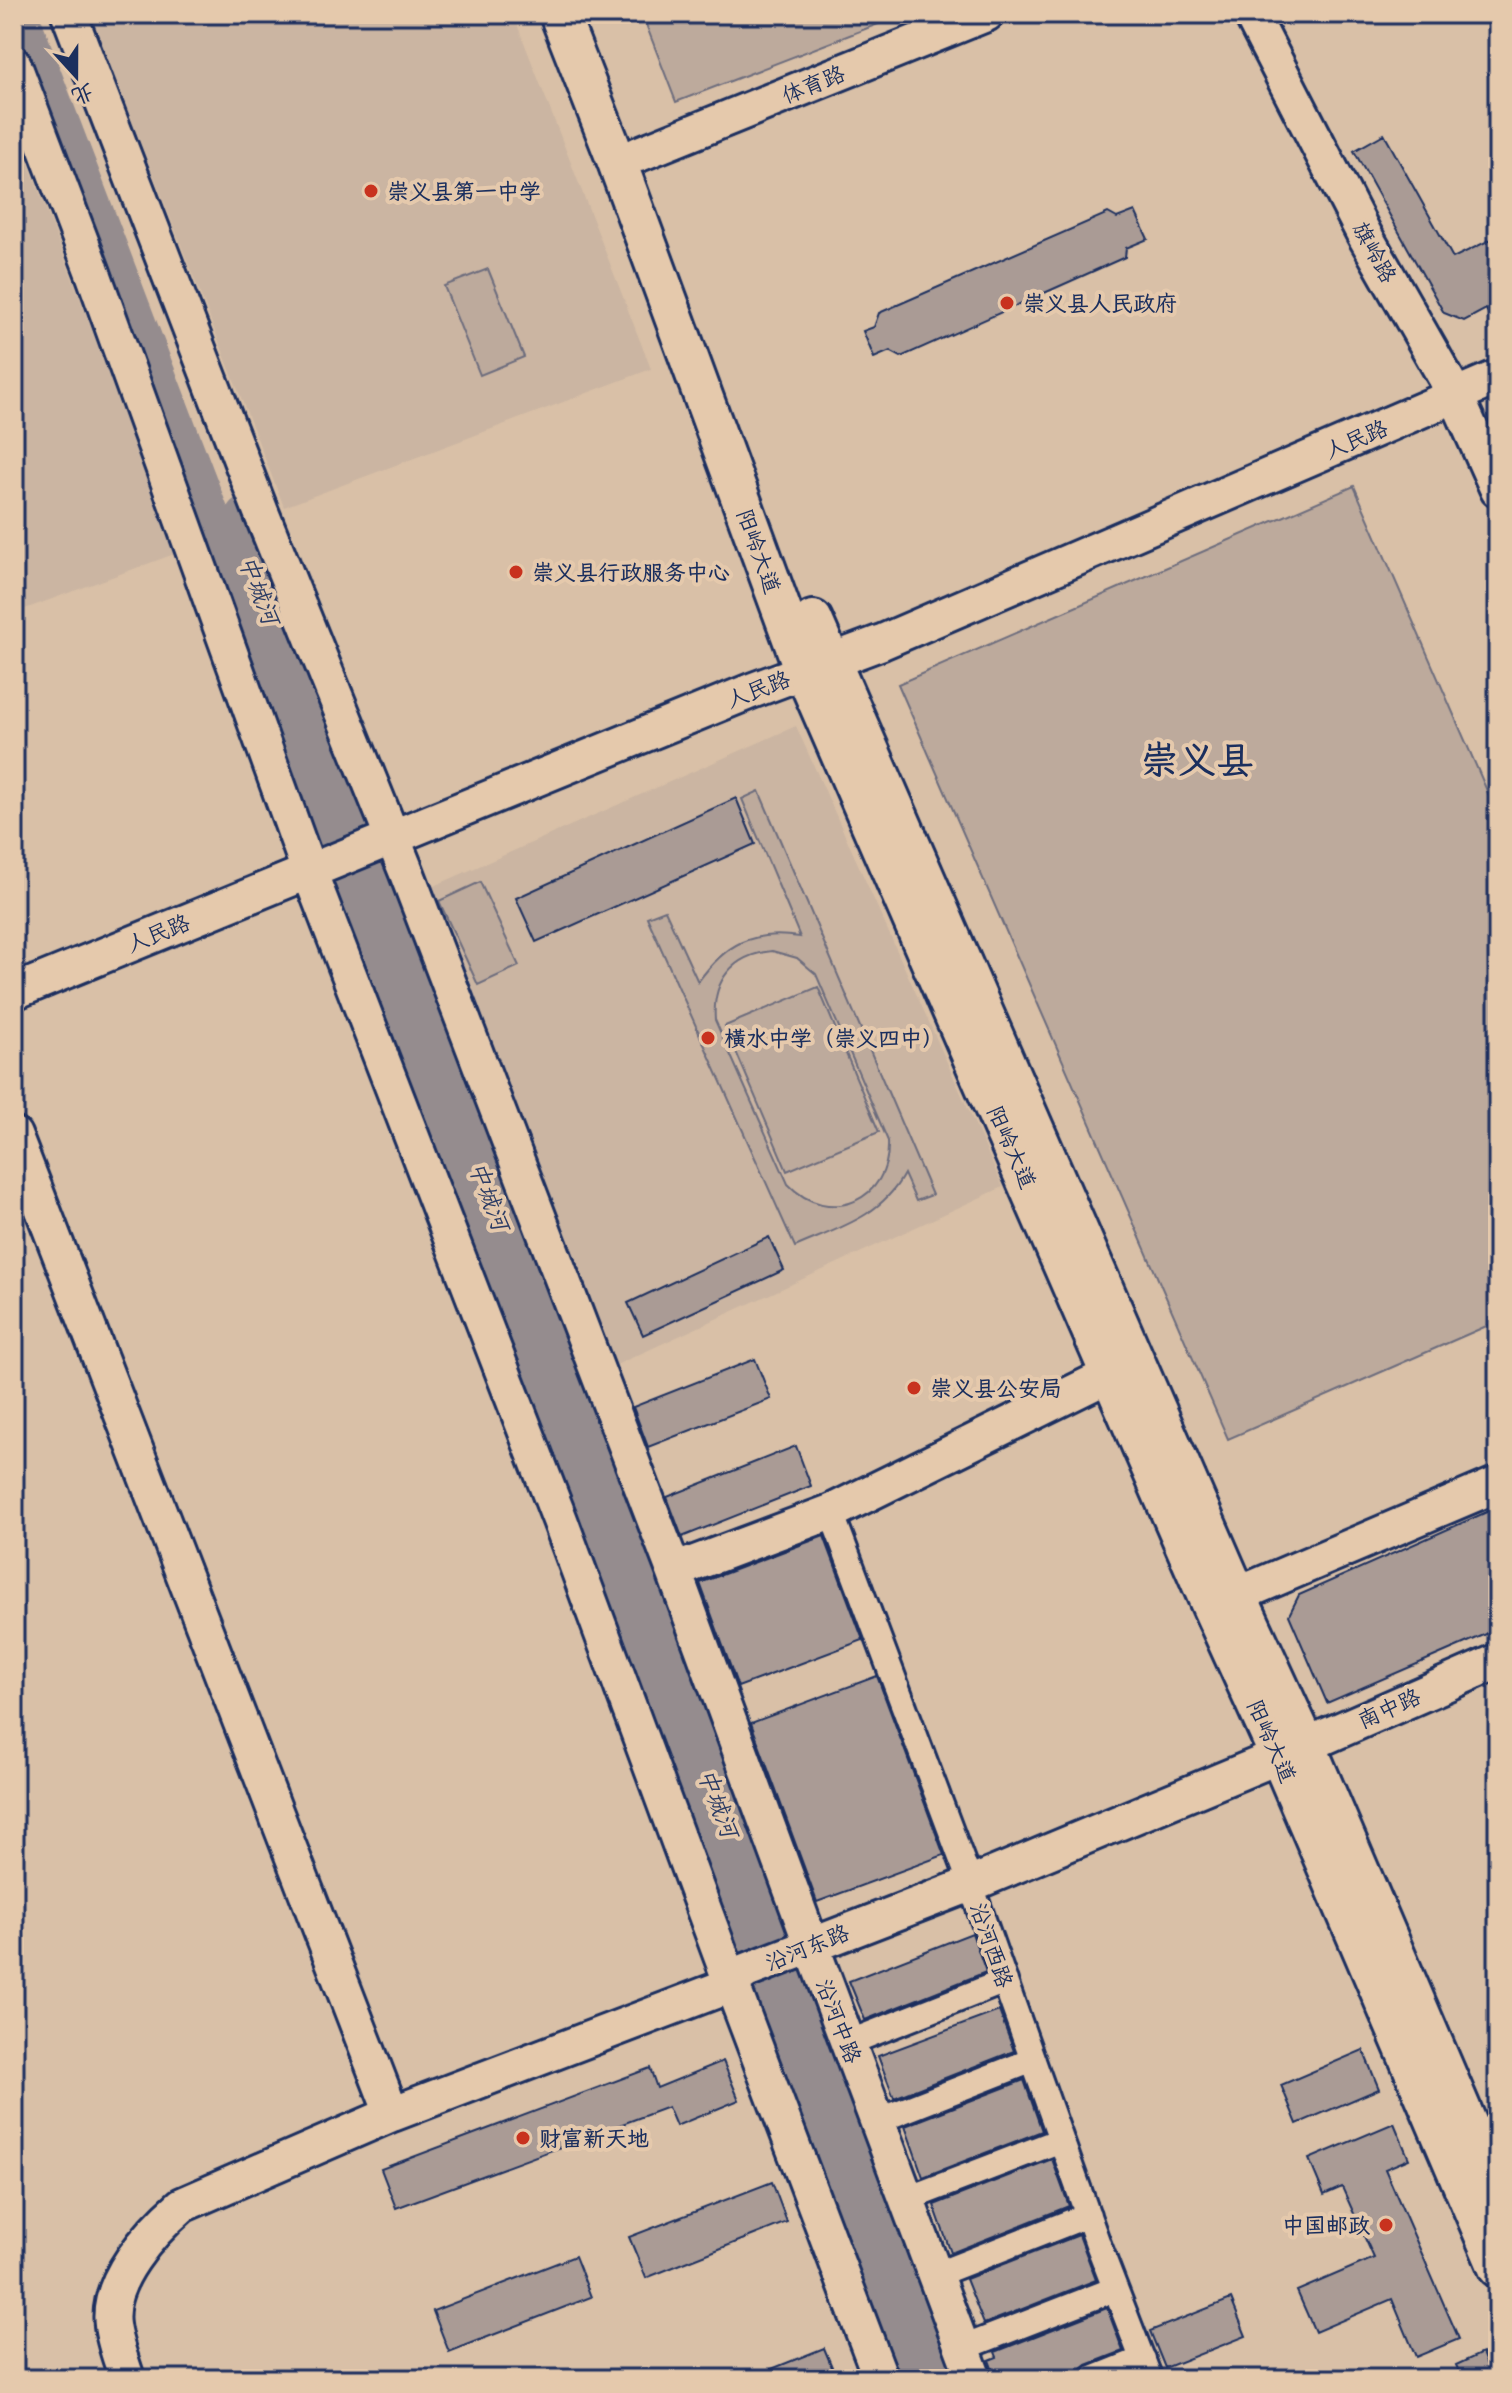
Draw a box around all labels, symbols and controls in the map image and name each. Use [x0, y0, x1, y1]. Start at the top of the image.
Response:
north arrow [36, 36, 116, 116]
street label: 体育路 [777, 58, 851, 115]
text: 北 [66, 72, 99, 113]
place label: 崇义县第一中学 [387, 176, 541, 211]
marker: 崇义县第一中学 [362, 182, 380, 200]
street label: 旗岭路 [1342, 216, 1404, 291]
place label: 崇义县人民政府 [1023, 288, 1177, 323]
marker: 崇义县人民政府 [998, 294, 1016, 312]
street label: 人民路 [1320, 412, 1394, 470]
street label: 阳岭大道 [725, 505, 788, 599]
water label: 中城河 [226, 550, 290, 635]
place label: 崇义县行政服务中心 [532, 557, 730, 592]
marker: 崇义县行政服务中心 [507, 563, 525, 581]
street label: 人民路 [722, 663, 796, 720]
district label: 崇义县 [1140, 733, 1254, 793]
street label: 人民路 [122, 907, 196, 964]
place label: 横水中学（崇义四中） [724, 1023, 944, 1058]
marker: 横水中学（崇义四中） [699, 1029, 717, 1047]
street label: 阳岭大道 [976, 1101, 1044, 1195]
water label: 中城河 [456, 1156, 520, 1241]
place label: 崇义县公安局 [930, 1373, 1062, 1408]
marker: 崇义县公安局 [905, 1379, 923, 1397]
street label: 南中路 [1353, 1681, 1427, 1740]
street label: 阳岭大道 [1236, 1695, 1304, 1789]
water label: 中城河 [685, 1763, 749, 1848]
street label: 沿河西路 [959, 1899, 1021, 1993]
street label: 沿河东路 [761, 1917, 855, 1982]
street label: 沿河中路 [805, 1975, 869, 2069]
place label: 财富新天地 [539, 2123, 649, 2158]
marker: 财富新天地 [514, 2129, 532, 2147]
place label: 中国邮政 [1282, 2210, 1370, 2245]
marker: 中国邮政 [1377, 2216, 1395, 2234]

